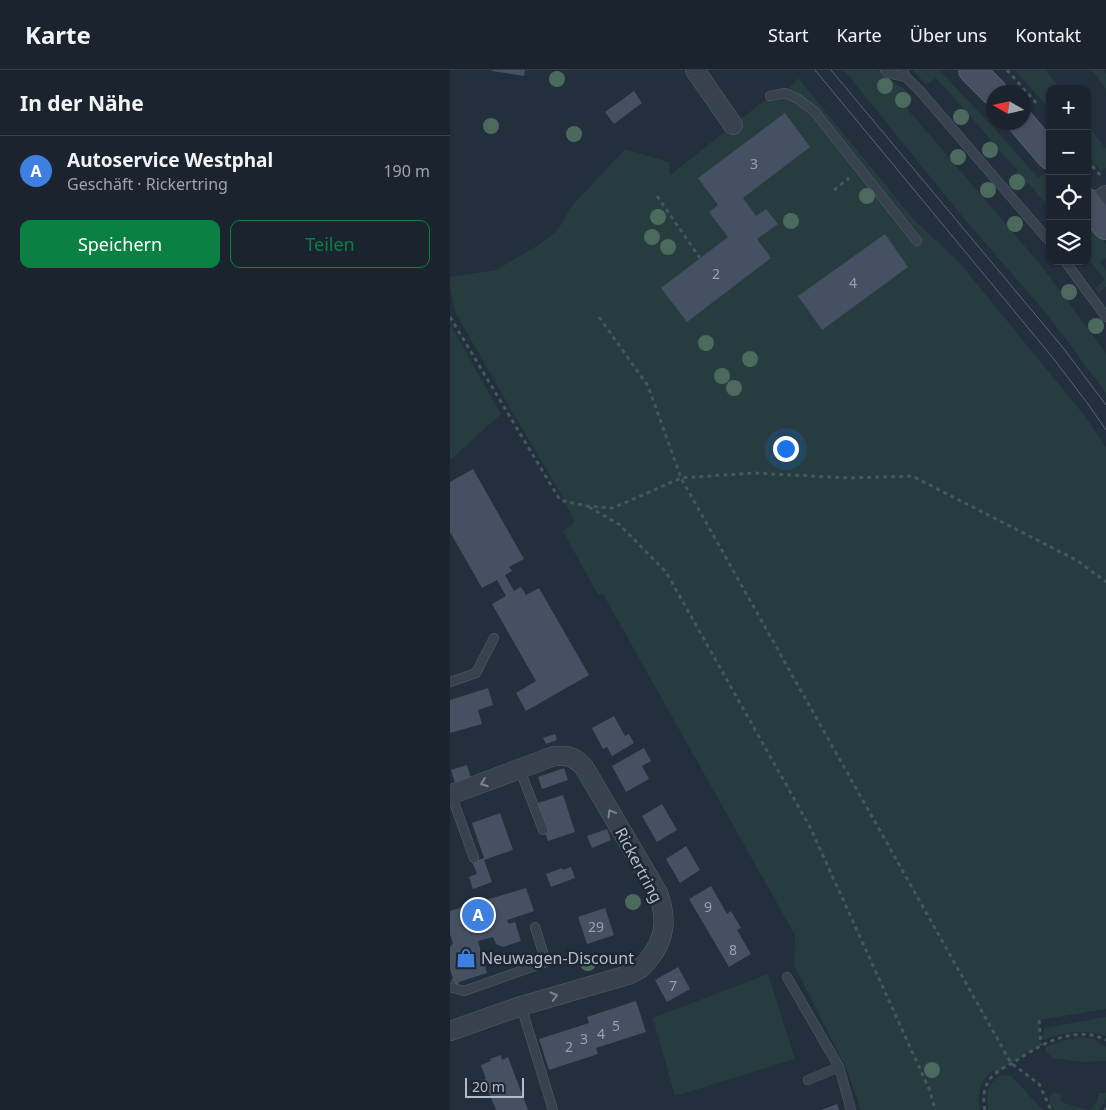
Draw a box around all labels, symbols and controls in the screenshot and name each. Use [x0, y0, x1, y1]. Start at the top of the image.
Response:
text: Karte [25, 18, 91, 51]
text: Start [768, 23, 808, 47]
text: Karte [836, 23, 882, 47]
text: Über uns [910, 23, 987, 47]
text: Kontakt [1015, 23, 1081, 47]
north arrow [986, 85, 1031, 130]
map controls [1046, 85, 1091, 265]
button: + [1046, 85, 1091, 130]
text: In der Nähe [20, 89, 144, 117]
button: − [1046, 130, 1091, 175]
text: Autoservice Westphal [67, 147, 273, 173]
house number: 3 [750, 154, 758, 173]
text: A [30, 160, 42, 182]
text: 190 m [383, 160, 430, 182]
text: Geschäft · Rickertring [67, 173, 228, 195]
button: locate [1046, 175, 1091, 220]
button: Speichern [20, 220, 220, 268]
button: Teilen [230, 220, 430, 268]
button: layers [1046, 220, 1091, 265]
house number: 2 [712, 264, 720, 283]
house number: 4 [849, 273, 857, 292]
your location [773, 436, 799, 462]
one-way arrow [481, 777, 489, 787]
one-way arrow [608, 810, 618, 819]
street label: Rickertring [610, 824, 668, 906]
pin: A [462, 896, 494, 934]
house number: 9 [704, 897, 712, 916]
house number: 29 [588, 917, 604, 936]
house number: 8 [729, 940, 737, 959]
shop icon: Neuwagen-Discount [455, 947, 477, 969]
place label: Neuwagen-Discount [481, 947, 634, 969]
house number: 7 [669, 976, 677, 995]
one-way arrow [549, 992, 557, 1002]
house number: 5 [612, 1016, 620, 1035]
house number: 4 [597, 1024, 605, 1043]
house number: 3 [580, 1029, 588, 1048]
house number: 2 [565, 1037, 573, 1056]
scale bar [465, 1075, 524, 1098]
text: 20 m [472, 1077, 505, 1096]

